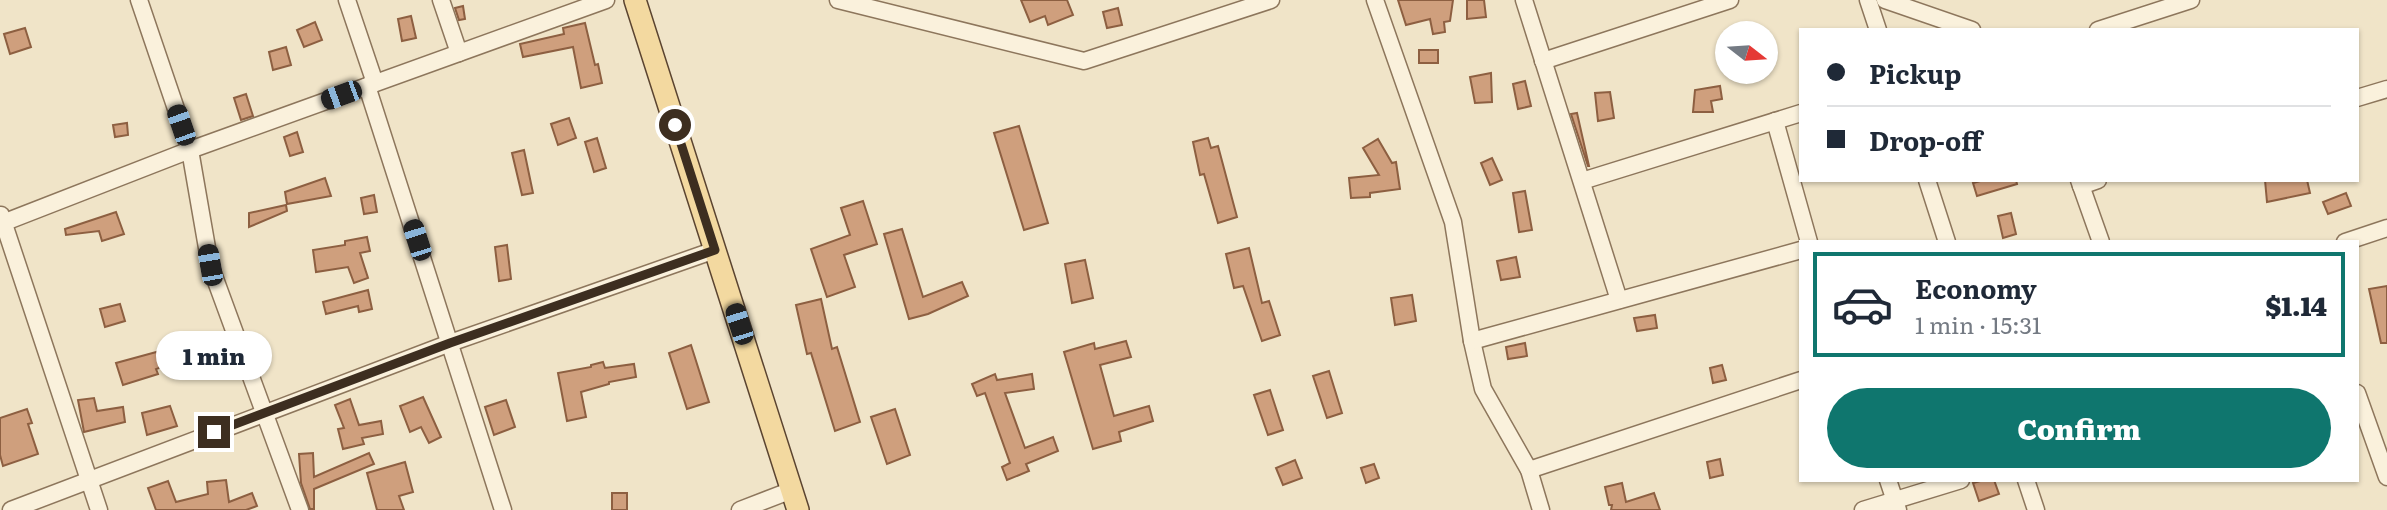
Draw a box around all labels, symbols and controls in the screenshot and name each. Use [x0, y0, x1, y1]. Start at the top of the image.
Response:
north arrow [1715, 21, 1778, 84]
map controls [1715, 21, 1778, 84]
text: Pickup [1869, 53, 1961, 92]
car [318, 78, 365, 112]
car [165, 102, 198, 148]
route start [659, 109, 691, 141]
text: Drop-off [1869, 120, 1982, 159]
car [401, 217, 434, 263]
car [197, 242, 224, 288]
text: Economy [1915, 268, 2037, 307]
icon: car [1831, 273, 1894, 336]
text: $1.14 [2265, 285, 2327, 324]
car [723, 301, 756, 347]
text: 1 min · 15:31 [1915, 307, 2041, 341]
callout: 1 min [156, 330, 272, 380]
text: 1 min [183, 338, 245, 372]
button: Confirm [1827, 388, 2331, 468]
route end [198, 416, 230, 448]

